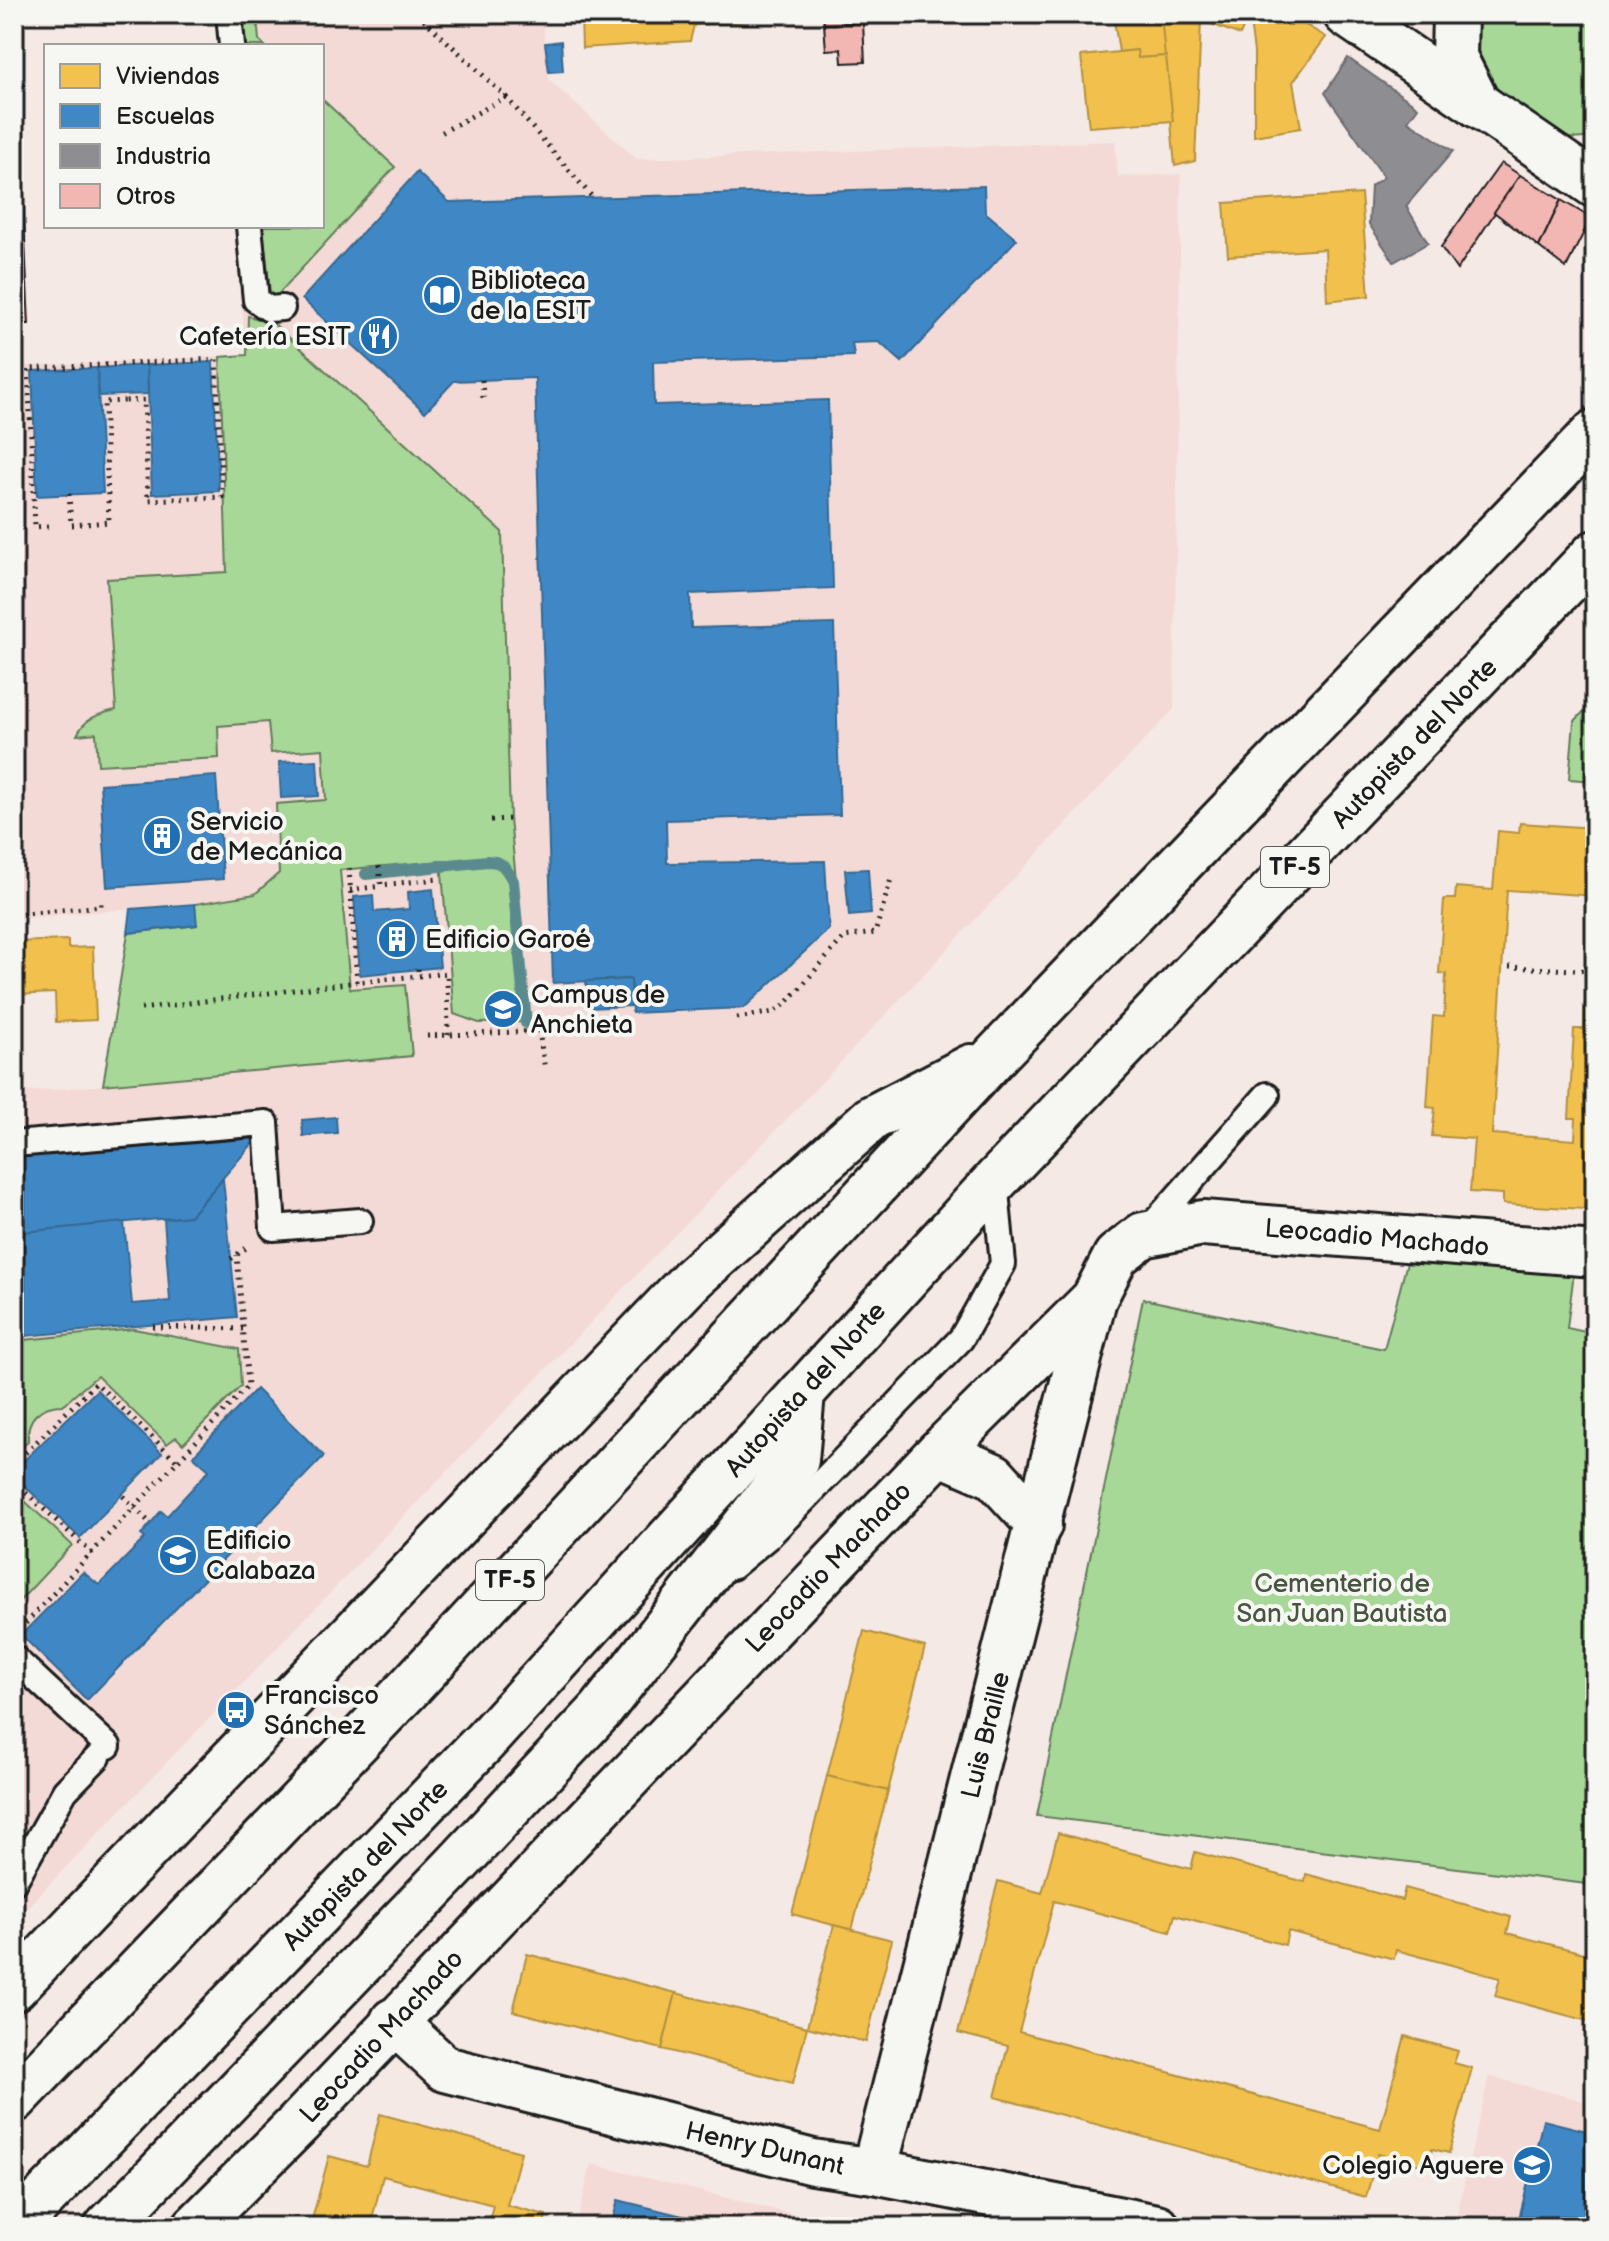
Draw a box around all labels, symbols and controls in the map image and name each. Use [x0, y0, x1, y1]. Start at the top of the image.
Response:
legend [44, 44, 324, 228]
text: Viviendas [116, 62, 220, 91]
text: Escuelas [116, 102, 215, 131]
text: Industria [116, 142, 211, 171]
text: Otros [116, 182, 175, 211]
place label: Biblioteca de la ESIT [470, 266, 592, 327]
library icon: Biblioteca de la ESIT [421, 274, 463, 316]
restaurant icon: Cafetería ESIT [358, 315, 400, 357]
place label: Cafetería ESIT [179, 322, 351, 353]
street label: Autopista del Norte [1326, 652, 1504, 836]
place label: Servicio de Mecánica [190, 807, 343, 868]
building icon: Servicio de Mecánica [141, 815, 183, 857]
road number: TF-5 [1261, 847, 1329, 887]
building icon: Edificio Garoé [376, 918, 418, 960]
place label: Edificio Garoé [425, 925, 591, 956]
place label: Campus de Anchieta [531, 980, 665, 1041]
school or university icon: Campus de Anchieta [482, 988, 524, 1030]
street label: Leocadio Machado [1263, 1213, 1491, 1264]
street label: Autopista del Norte [719, 1296, 893, 1484]
street label: Leocadio Machado [740, 1476, 919, 1660]
place label: Edificio Calabaza [206, 1526, 316, 1587]
school or university icon: Edificio Calabaza [157, 1534, 199, 1576]
road number: TF-5 [476, 1560, 544, 1600]
park label: Cementerio de San Juan Bautista [1236, 1569, 1448, 1630]
street label: Luis Braille [956, 1669, 1017, 1802]
place label: Francisco Sánchez [264, 1681, 379, 1742]
bus stop icon: Francisco Sánchez [215, 1689, 257, 1731]
street label: Autopista del Norte [277, 1774, 455, 1958]
street label: Leocadio Machado [294, 1944, 470, 2130]
street label: Henry Dunant [682, 2116, 847, 2183]
school or university icon: Colegio Aguere [1511, 2144, 1553, 2186]
place label: Colegio Aguere [1322, 2151, 1504, 2182]

